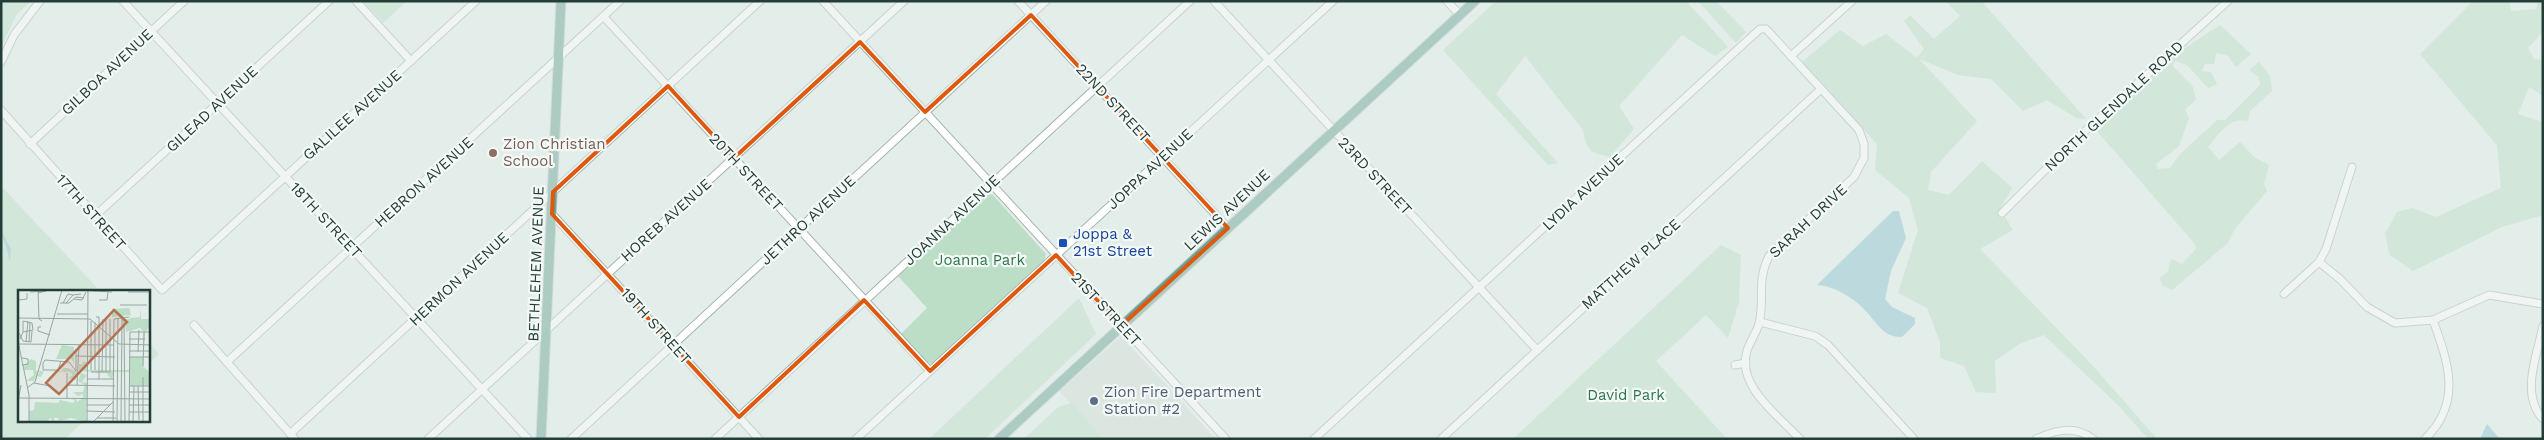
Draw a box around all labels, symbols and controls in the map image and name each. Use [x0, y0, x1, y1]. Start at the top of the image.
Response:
street label: GILBOA AVENUE [58, 25, 156, 119]
street label: NORTH GLENDALE ROAD [2041, 37, 2187, 175]
street label: 22ND STREET [1072, 60, 1154, 146]
street label: GILEAD AVENUE [163, 62, 261, 156]
street label: GALILEE AVENUE [299, 66, 405, 164]
street label: JOPPA AVENUE [1103, 125, 1197, 213]
street label: 20TH STREET [705, 129, 787, 215]
street label: HEBRON AVENUE [371, 133, 477, 231]
street label: 23RD STREET [1334, 133, 1416, 219]
place label: Zion Christian School [503, 135, 605, 170]
marker: Zion Christian School [487, 147, 499, 159]
street label: LYDIA AVENUE [1539, 150, 1627, 234]
street label: LEWIS AVENUE [1180, 166, 1274, 254]
street label: 17TH STREET [52, 170, 130, 254]
street label: JETHRO AVENUE [757, 171, 859, 269]
street label: JOANNA AVENUE [900, 171, 1004, 269]
street label: HOREB AVENUE [617, 175, 715, 265]
street label: 18TH STREET [286, 179, 366, 261]
street label: SARAH DRIVE [1765, 180, 1851, 262]
street label: BETHLEHEM AVENUE [524, 186, 548, 342]
street label: MATTHEW PLACE [1578, 215, 1684, 313]
place label: Joppa & 21st Street [1073, 225, 1153, 260]
street label: HERMON AVENUE [405, 228, 513, 330]
marker: Joppa & 21st Street [1057, 237, 1069, 249]
park label: Joanna Park [935, 251, 1025, 269]
street label: 21ST STREET [1067, 269, 1145, 349]
street label: 19TH STREET [617, 284, 695, 368]
inset map [18, 290, 150, 422]
place label: Zion Fire Department Station #2 [1104, 383, 1262, 418]
park label: David Park [1587, 386, 1665, 404]
marker: Zion Fire Department Station #2 [1088, 395, 1100, 407]

